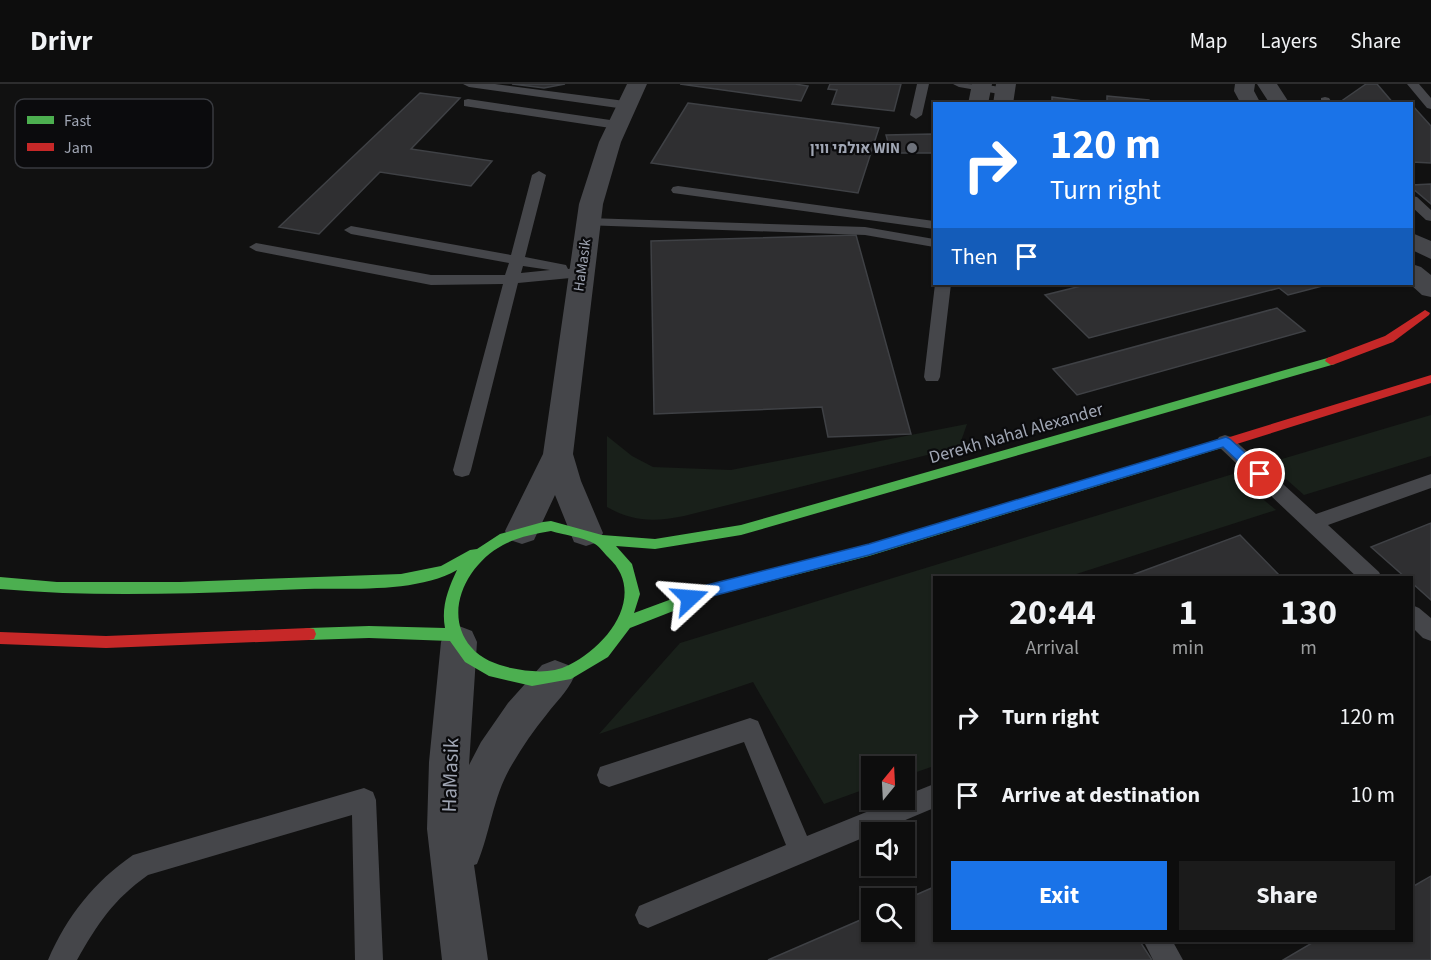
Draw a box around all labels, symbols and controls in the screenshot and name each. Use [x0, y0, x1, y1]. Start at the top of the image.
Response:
text: Drivr [30, 21, 92, 61]
text: Map [1190, 26, 1227, 56]
text: Layers [1260, 26, 1317, 56]
text: Share [1350, 26, 1401, 56]
legend [15, 99, 213, 168]
text: Fast [64, 110, 92, 132]
text: 120 m [1050, 115, 1161, 175]
icon: right [951, 126, 1029, 204]
text: Jam [64, 137, 93, 159]
place label: אולמי ווין WIN [810, 138, 900, 159]
marker: אולמי ווין WIN [905, 141, 919, 155]
text: Turn right [1050, 171, 1161, 210]
street label: HaMasik [568, 237, 597, 293]
icon: arrive [1010, 240, 1043, 273]
text: Then [951, 241, 998, 273]
street label: Derekh Nahal Alexander [926, 396, 1107, 470]
pin [1234, 448, 1285, 499]
icon: arrive [1243, 457, 1276, 490]
position arrow [658, 566, 722, 630]
text: 20:44 [1009, 587, 1096, 638]
text: 1 [1178, 587, 1197, 638]
text: 130 [1280, 587, 1337, 638]
text: Arrival [1025, 634, 1079, 662]
text: min [1172, 634, 1204, 662]
text: m [1300, 634, 1317, 662]
icon: right [951, 701, 984, 734]
text: Turn right [1002, 701, 1099, 733]
text: 120 m [1340, 701, 1395, 733]
street label: HaMasik [434, 737, 466, 813]
north arrow [861, 756, 915, 810]
map controls [861, 756, 915, 942]
icon: arrive [951, 779, 984, 812]
text: Arrive at destination [1002, 779, 1200, 811]
text: 10 m [1350, 779, 1395, 811]
button: sound [861, 822, 915, 876]
button: Exit [951, 861, 1167, 930]
button: Share [1179, 861, 1395, 930]
button: search [861, 888, 915, 942]

